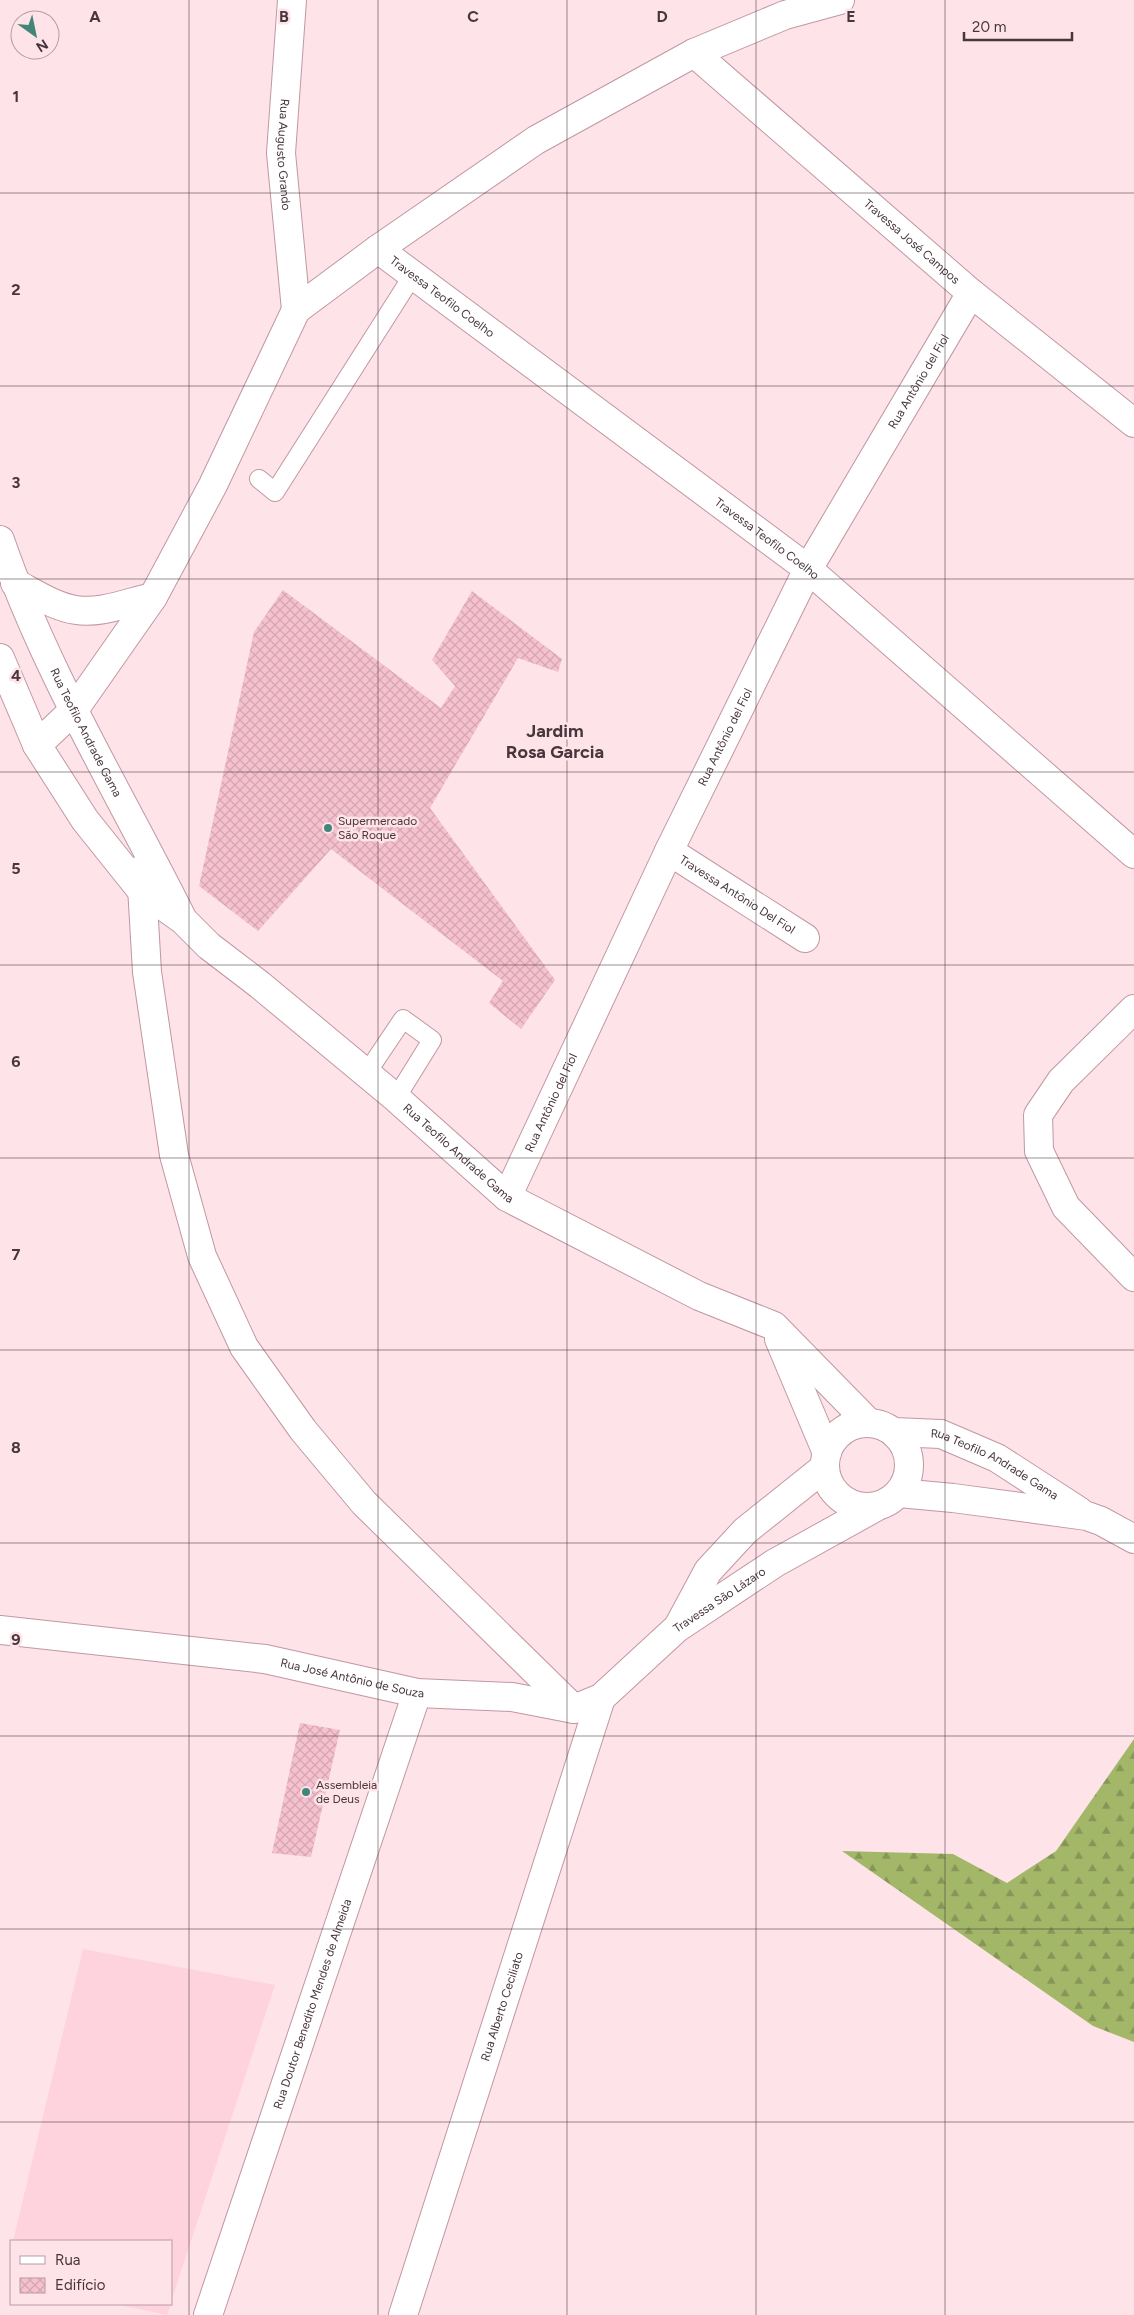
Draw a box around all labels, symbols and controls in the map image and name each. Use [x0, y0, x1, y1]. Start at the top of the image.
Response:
text: A [89, 7, 101, 26]
text: B [279, 7, 289, 26]
text: C [467, 7, 479, 26]
text: D [656, 7, 668, 26]
text: E [846, 7, 856, 26]
north arrow [10, 10, 60, 60]
scale bar [964, 10, 1072, 42]
text: 20 m [972, 18, 1006, 36]
text: N [33, 35, 51, 56]
text: 1 [13, 87, 19, 106]
street label: Rua Augusto Grando [274, 98, 293, 211]
street label: Travessa José Campos [861, 196, 963, 287]
street label: Travessa Teofilo Coelho [387, 253, 497, 340]
text: 2 [11, 280, 21, 299]
street label: Rua Antônio del Fiol [885, 332, 952, 431]
text: 3 [12, 473, 21, 492]
street label: Travessa Teofilo Coelho [712, 495, 822, 582]
text: 4 [11, 666, 21, 685]
street label: Rua Teofilo Andrade Gama [47, 666, 125, 799]
street label: Rua Antônio del Fiol [695, 686, 755, 788]
district label: Jardim Rosa Garcia [506, 720, 604, 763]
place label: Supermercado São Roque [338, 814, 417, 842]
marker: Supermercado São Roque [322, 822, 334, 834]
street label: Travessa Antônio Del Fiol [677, 853, 798, 937]
text: 5 [11, 859, 21, 878]
street label: Rua Antônio del Fiol [522, 1051, 580, 1154]
text: 6 [11, 1052, 21, 1071]
street label: Rua Teofilo Andrade Gama [400, 1101, 516, 1206]
text: 7 [12, 1245, 21, 1264]
street label: Rua Teofilo Andrade Gama [930, 1426, 1061, 1503]
text: 8 [11, 1438, 21, 1457]
street label: Travessa São Lázaro [671, 1564, 768, 1636]
text: 9 [11, 1630, 21, 1649]
street label: Rua José Antônio de Souza [279, 1656, 424, 1700]
place label: Assembleia de Deus [316, 1778, 377, 1806]
marker: Assembleia de Deus [300, 1786, 312, 1798]
street label: Rua Doutor Benedito Mendes de Almeida [271, 1897, 354, 2111]
street label: Rua Alberto Ceciliato [478, 1950, 526, 2063]
legend [10, 2240, 172, 2305]
text: Rua [55, 2251, 80, 2269]
text: Edifício [55, 2276, 106, 2294]

